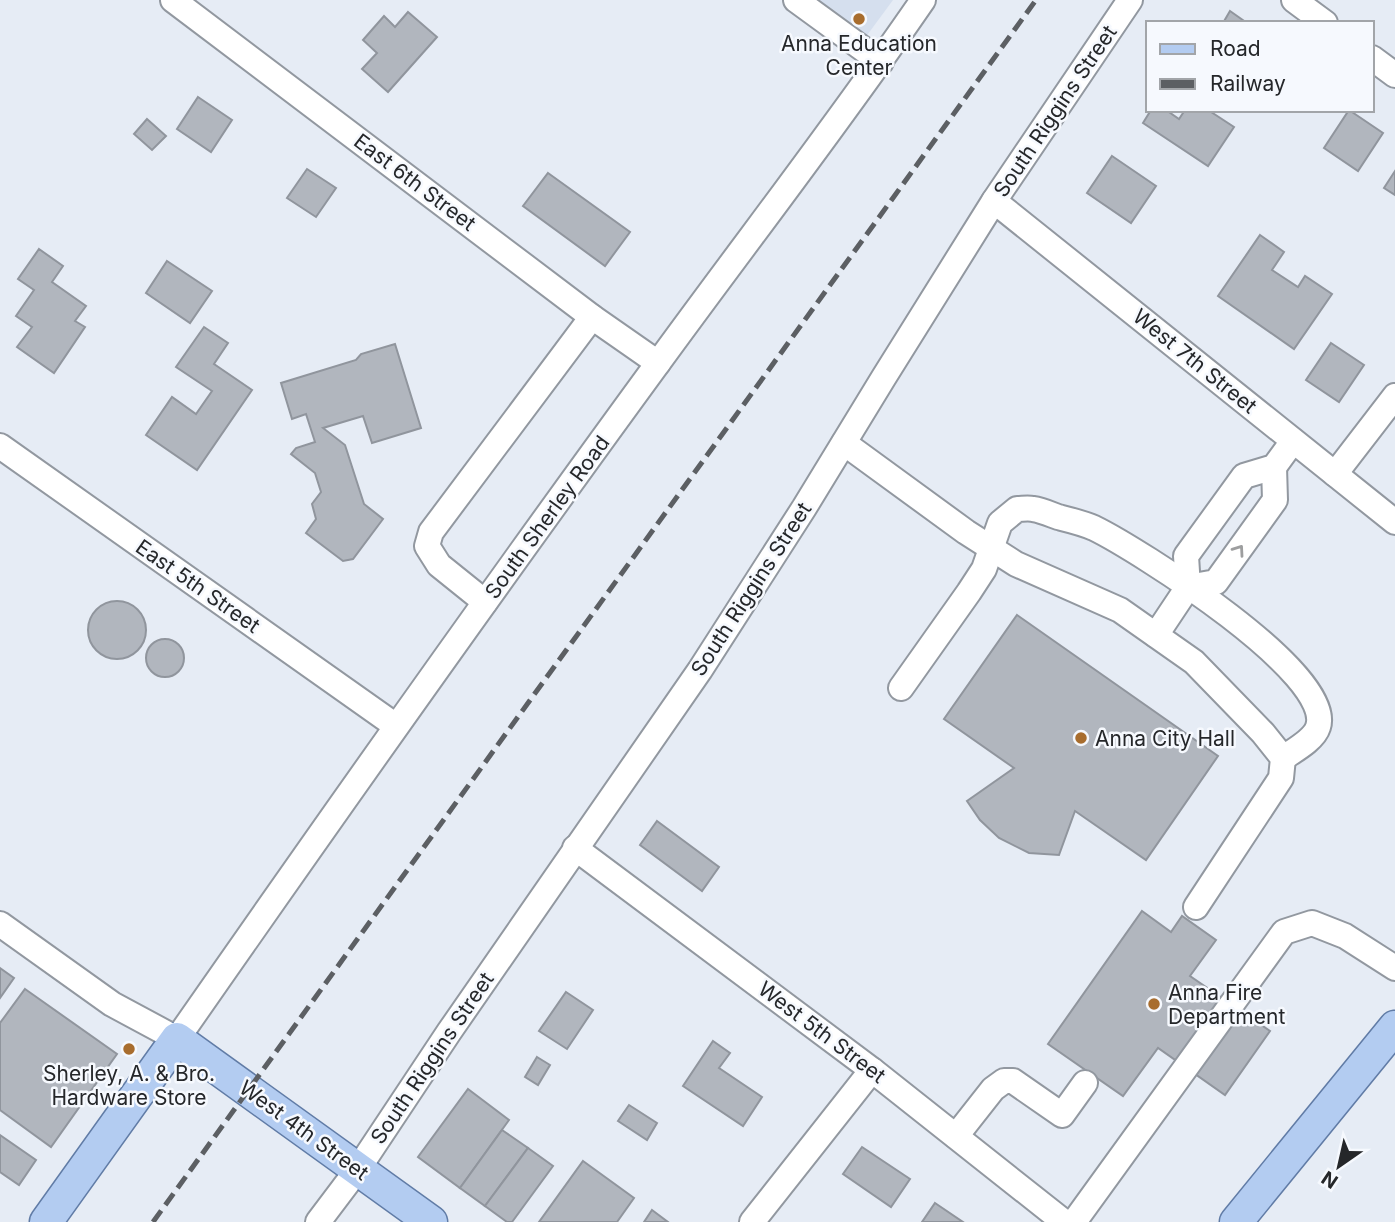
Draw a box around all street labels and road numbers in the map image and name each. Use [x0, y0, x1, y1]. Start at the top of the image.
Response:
street label: South Riggins Street [988, 20, 1122, 202]
street label: East 6th Street [349, 128, 481, 236]
street label: West 7th Street [1128, 303, 1262, 419]
street label: South Sherley Road [479, 431, 615, 603]
street label: South Riggins Street [686, 497, 817, 680]
street label: East 5th Street [131, 534, 265, 638]
street label: South Riggins Street [365, 967, 499, 1149]
street label: West 5th Street [753, 976, 891, 1088]
street label: West 4th Street [234, 1075, 374, 1185]

